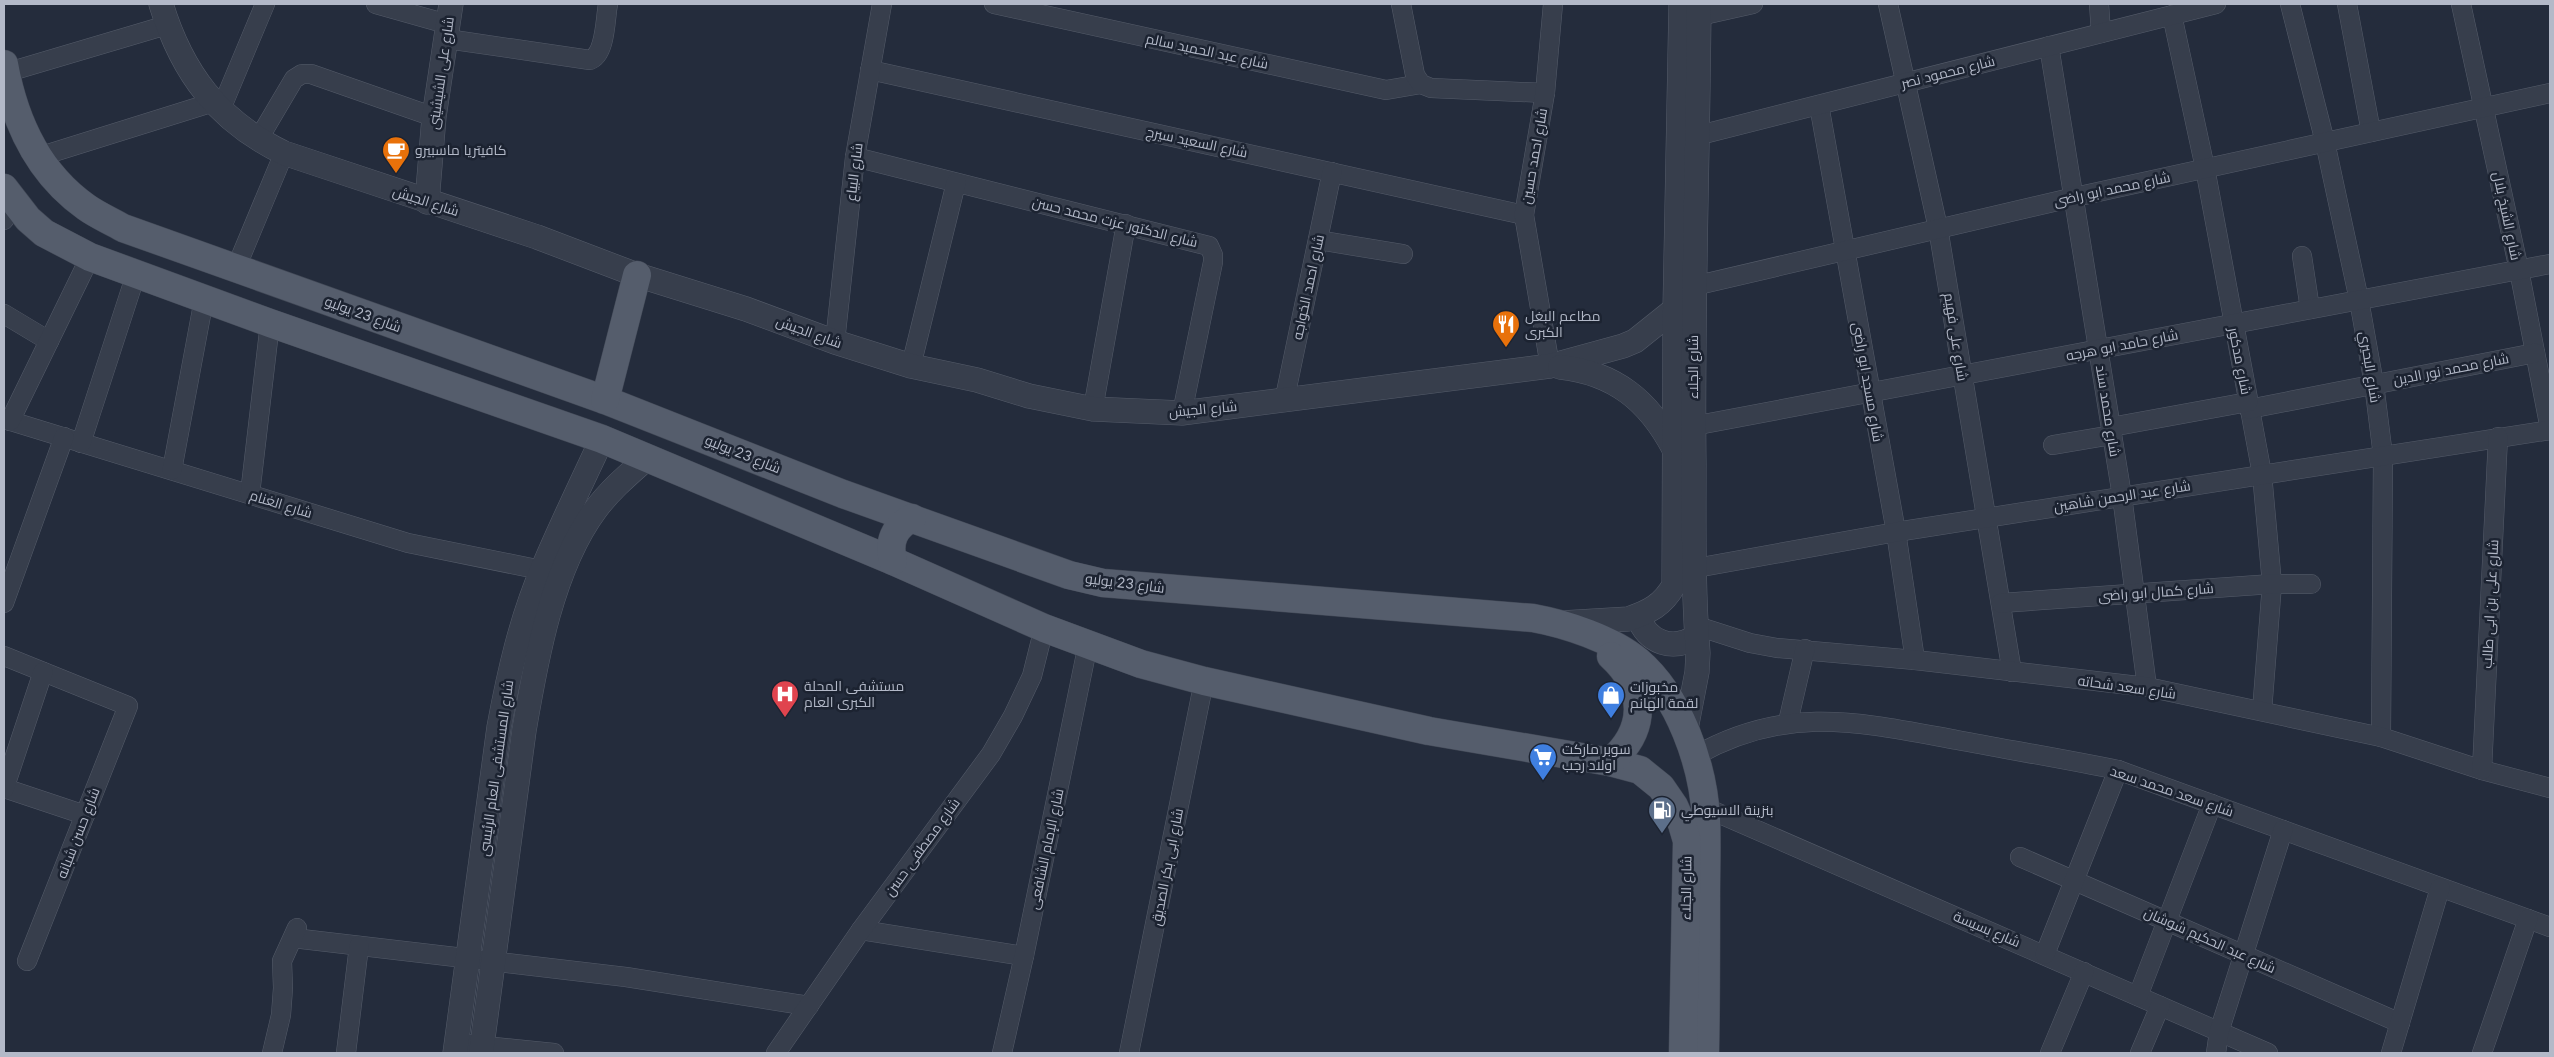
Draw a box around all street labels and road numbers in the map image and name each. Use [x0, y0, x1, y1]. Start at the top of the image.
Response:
street label: شارع على الشيشينى [424, 16, 458, 130]
street label: شارع عبد الحميد سالم [1144, 29, 1270, 74]
street label: شارع محمود نصر [1898, 52, 1997, 93]
street label: شارع احمد حسين [1517, 107, 1551, 205]
street label: شارع السعيد سيرج [1145, 122, 1249, 162]
street label: شارع البياع [841, 142, 867, 202]
street label: شارع محمد ابو راضى [2052, 168, 2172, 210]
street label: شارع الشيخ بلال [2489, 170, 2525, 262]
street label: شارع الجيش [391, 182, 461, 220]
street label: شارع الدكتور عزت محمد حسن [1030, 193, 1200, 251]
street label: شارع احمد الخواجه [1288, 233, 1328, 341]
street label: شارع 23 يوليو [322, 292, 404, 336]
street label: شارع على فهيم [1939, 292, 1972, 383]
street label: شارع الجيش [774, 312, 844, 352]
street label: شارع مسجد ابو راضى [1849, 321, 1887, 443]
street label: شارع حامد ابو هرجه [2064, 325, 2180, 365]
street label: شارع مدكور [2224, 325, 2255, 396]
street label: شارع البحيري [2353, 330, 2385, 404]
street label: شارع الجلاء [1684, 335, 1702, 399]
street label: شارع محمد نور الدين [2392, 349, 2510, 389]
street label: شارع محمد سند [2092, 364, 2124, 458]
street label: شارع الجيش [1168, 397, 1238, 421]
street label: شارع 23 يوليو [703, 431, 783, 477]
street label: شارع عبد الرحمن شاهين [2052, 476, 2192, 516]
street label: شارع الغنام [247, 486, 315, 523]
street label: شارع على بن ابى طالب [2478, 539, 2502, 669]
street label: شارع 23 يوليو [1084, 569, 1166, 597]
street label: شارع كمال ابو راضى [2098, 579, 2214, 605]
street label: شارع سعد شحاته [2077, 671, 2177, 703]
street label: شارع المستشفى العام الرئيسى [475, 679, 518, 857]
street label: شارع سعد محمد سعد [2108, 761, 2236, 821]
street label: شارع حسن شبانه [52, 785, 104, 881]
street label: شارع الإمام الشافعى [1024, 787, 1069, 911]
street label: شارع مصطفى حسن [880, 794, 964, 900]
street label: شارع ابى بكر الصديق [1147, 807, 1187, 927]
street label: شارع الجلاء [1676, 856, 1696, 920]
street label: شارع عبد الحكيم شوشان [2141, 903, 2279, 978]
street label: شارع بسيسة [1951, 907, 2023, 951]

